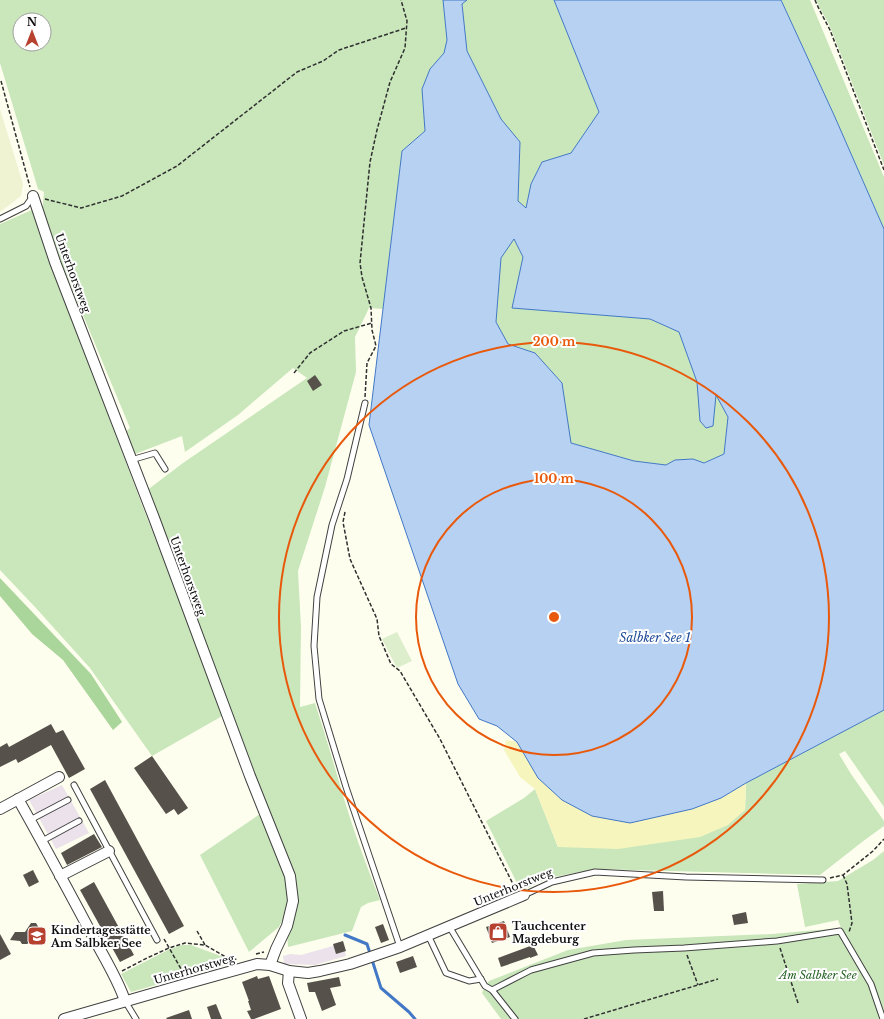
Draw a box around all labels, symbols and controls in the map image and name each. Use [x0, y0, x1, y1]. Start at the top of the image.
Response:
north arrow [12, 12, 52, 52]
text: N [27, 15, 38, 29]
street label: Unterhorstweg [52, 231, 94, 315]
text: 200 m [533, 334, 576, 349]
text: 100 m [534, 471, 575, 486]
street label: Unterhorstweg [167, 534, 209, 618]
centre of rings [547, 610, 561, 624]
water label: Salbker See 1 [619, 630, 691, 645]
street label: Unterhorstweg [472, 865, 555, 909]
place label: Tauchcenter Magdeburg [512, 919, 586, 946]
shop icon: Tauchcenter Magdeburg [487, 921, 509, 943]
place label: Kindertagesstätte Am Salbker See [50, 923, 151, 950]
school or university icon: Kindertagesstätte Am Salbker See [26, 925, 48, 947]
street label: Unterhorstweg [152, 951, 237, 987]
park label: Am Salbker See [777, 968, 857, 982]

